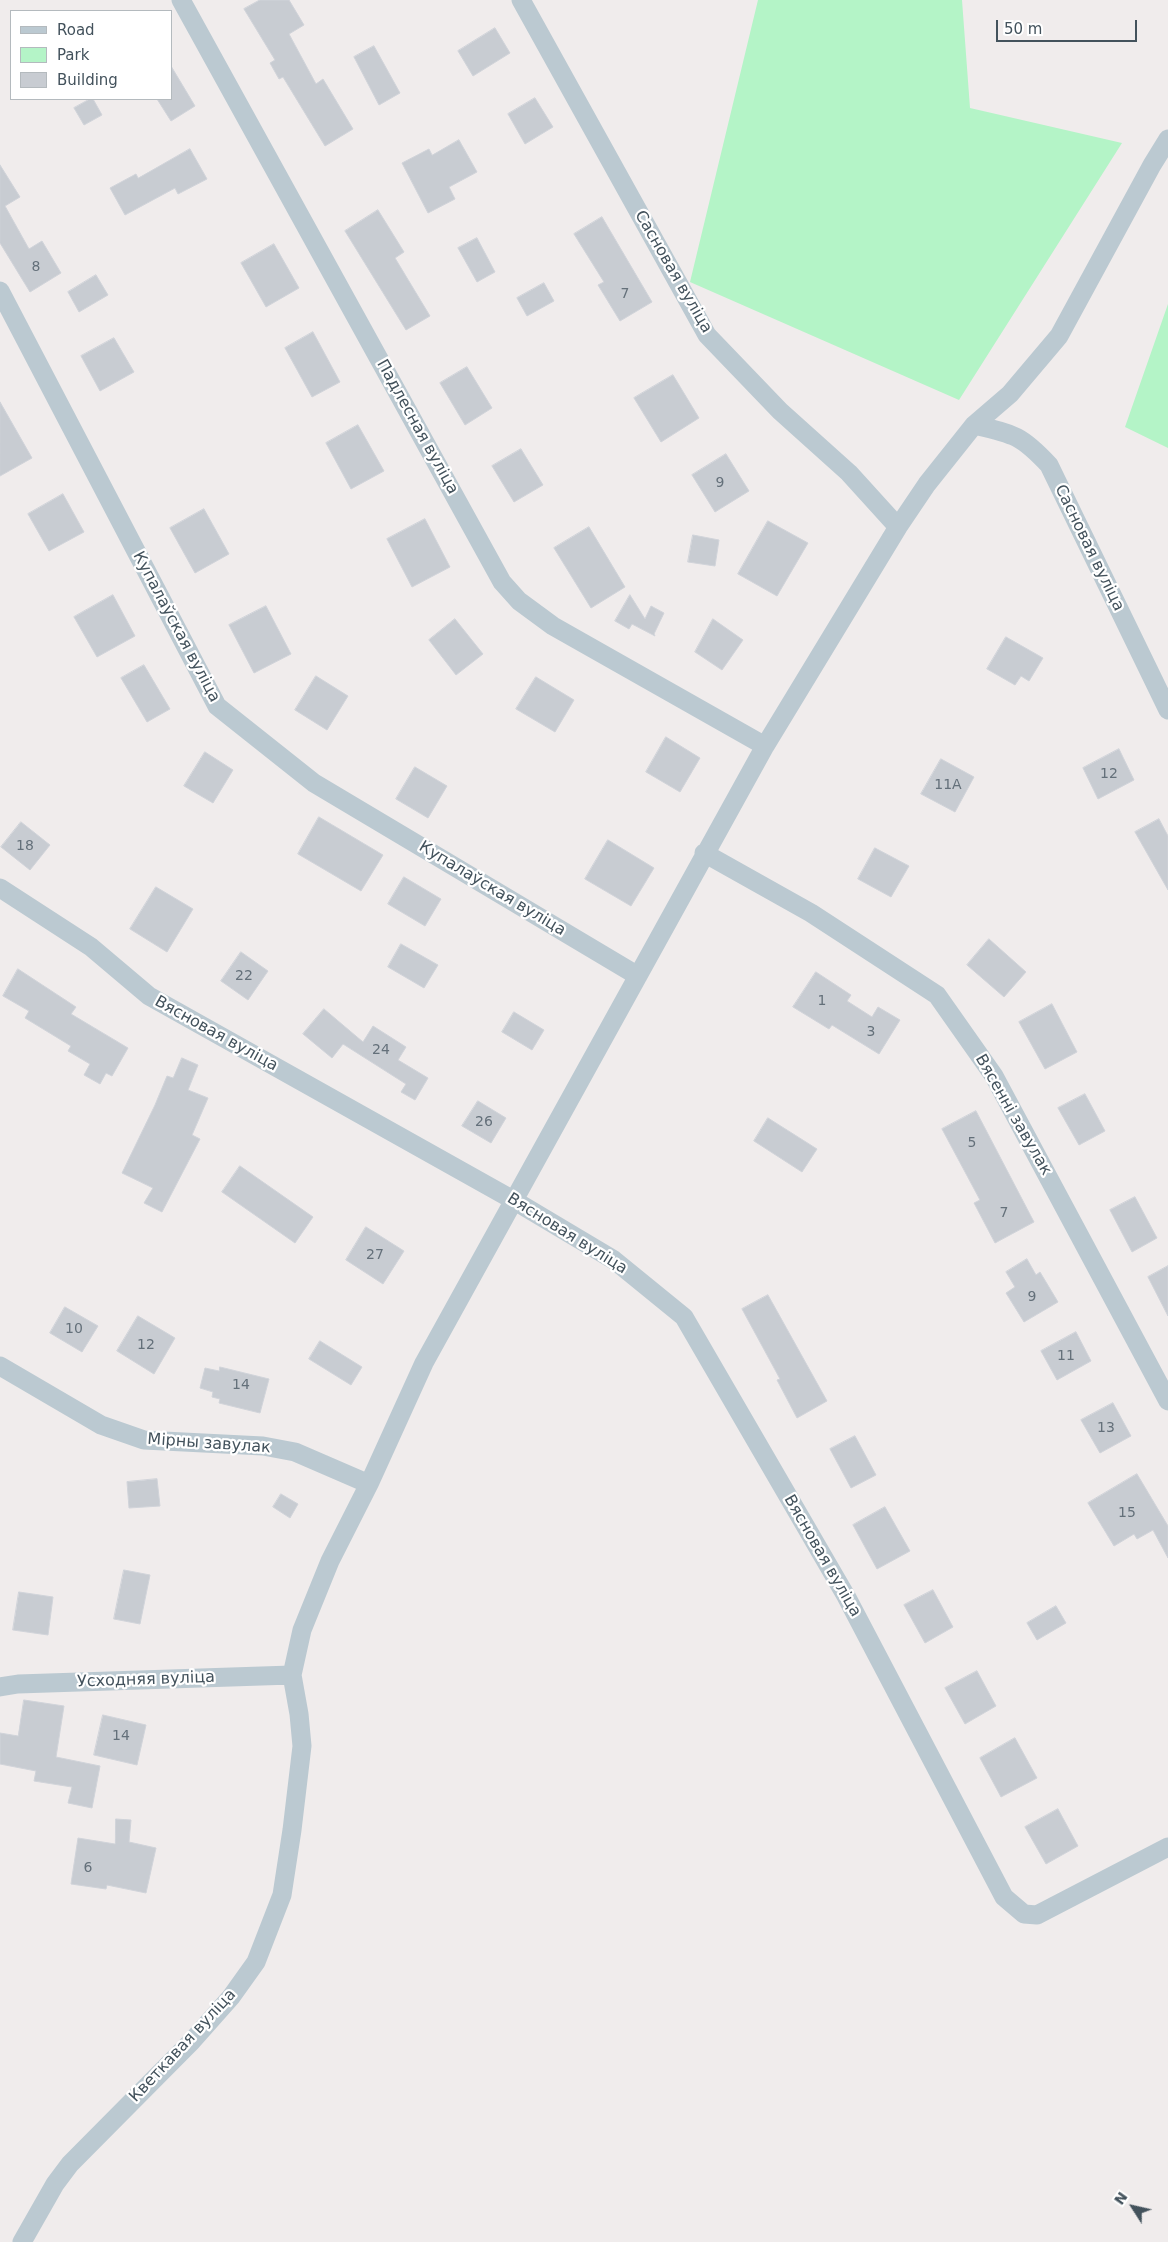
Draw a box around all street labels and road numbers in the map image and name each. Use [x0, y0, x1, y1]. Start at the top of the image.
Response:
street label: Сасновая вуліца [630, 207, 716, 337]
street label: Падлесная вуліца [372, 356, 462, 498]
street label: Сасновая вуліца [1050, 482, 1128, 614]
street label: Купалаўская вуліца [128, 548, 224, 706]
street label: Купалаўская вуліца [415, 838, 569, 940]
street label: Вясновая вуліца [151, 992, 281, 1076]
street label: Вясенні завулак [971, 1051, 1055, 1179]
street label: Вясновая вуліца [503, 1189, 631, 1279]
street label: Мірны завулак [147, 1430, 271, 1458]
street label: Вясновая вуліца [779, 1492, 865, 1620]
street label: Усходняя вуліца [77, 1668, 215, 1692]
street label: Кветкавая вуліца [126, 1985, 240, 2107]

